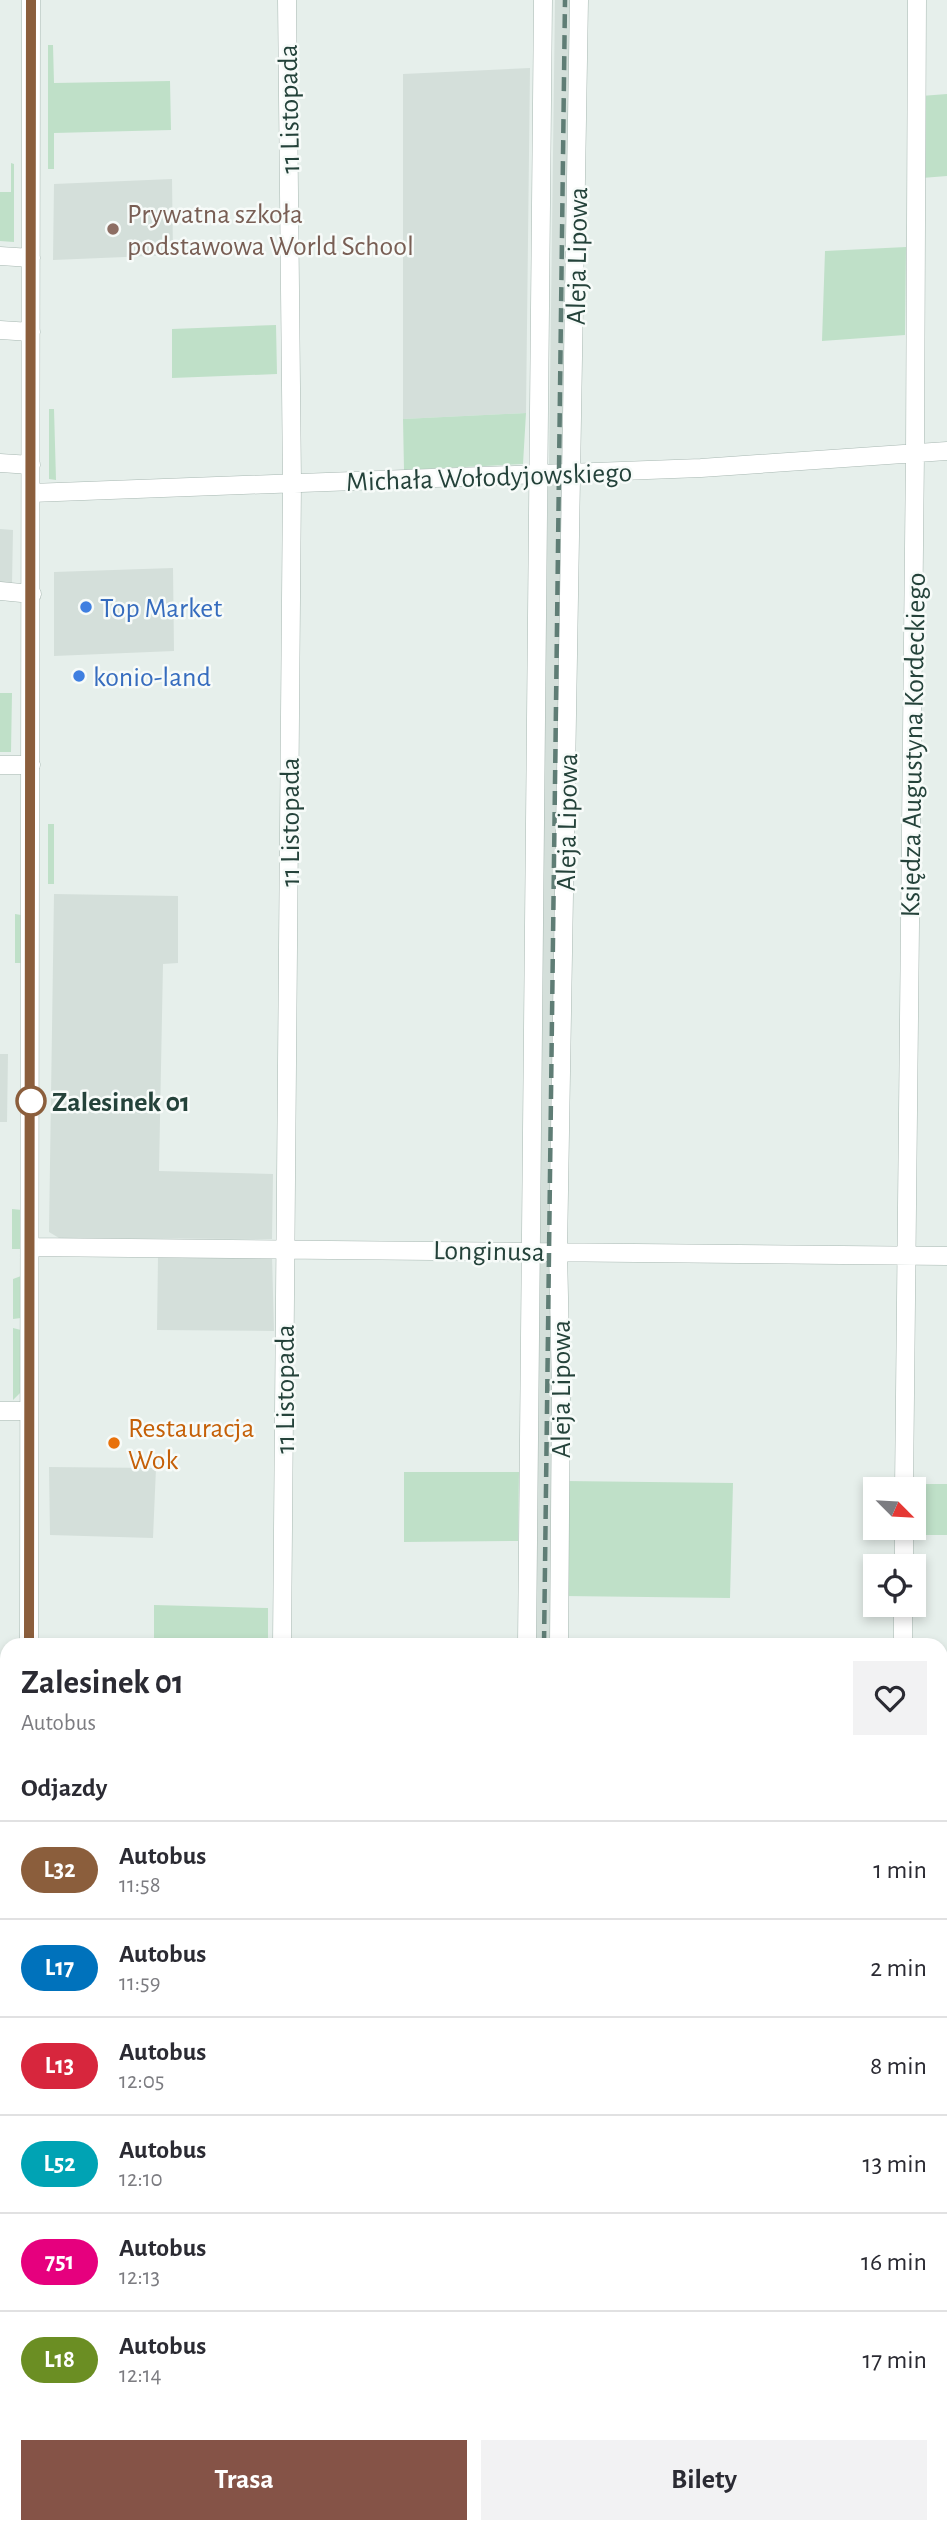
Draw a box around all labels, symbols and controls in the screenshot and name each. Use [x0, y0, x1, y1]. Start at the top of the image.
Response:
street label: 11 Listopada [275, 44, 305, 174]
street label: Aleja Lipowa [563, 187, 593, 325]
place label: Prywatna szkoła podstawowa World School [127, 201, 414, 261]
marker: Prywatna szkoła podstawowa World School [105, 221, 121, 237]
street label: Michała Wołodyjowskiego [345, 459, 633, 497]
street label: Księdza Augustyna Kordeckiego [897, 572, 931, 918]
place label: Top Market [100, 595, 222, 623]
marker: Top Market [78, 599, 94, 615]
place label: konio-land [93, 664, 211, 692]
marker: konio-land [71, 668, 87, 684]
street label: Aleja Lipowa [553, 753, 583, 891]
street label: 11 Listopada [277, 757, 305, 887]
marker: Zalesinek 01 [16, 1086, 46, 1116]
place label: Zalesinek 01 [52, 1089, 190, 1117]
street label: Longinusa [433, 1237, 545, 1267]
street label: Aleja Lipowa [548, 1320, 576, 1458]
street label: 11 Listopada [272, 1324, 300, 1454]
place label: Restauracja Wok [128, 1415, 255, 1475]
marker: Restauracja Wok [106, 1435, 122, 1451]
north arrow [863, 1477, 926, 1540]
map controls [863, 1477, 926, 1617]
button: locate [863, 1554, 926, 1617]
button: heart [853, 1661, 927, 1735]
text: Zalesinek 01 [21, 1667, 184, 1700]
text: Autobus [21, 1712, 96, 1735]
text: Odjazdy [21, 1775, 107, 1801]
text: Autobus [119, 1843, 206, 1869]
text: 1 min [873, 1857, 927, 1883]
text: L32 [43, 1858, 76, 1882]
text: 11:58 [119, 1874, 161, 1897]
text: Autobus [119, 1941, 206, 1967]
text: 2 min [870, 1955, 927, 1981]
text: L17 [45, 1956, 74, 1980]
text: 11:59 [119, 1972, 161, 1995]
text: Autobus [119, 2039, 206, 2065]
text: 8 min [870, 2053, 927, 2079]
text: L13 [45, 2054, 74, 2078]
text: 12:05 [119, 2070, 164, 2093]
text: Autobus [119, 2137, 206, 2163]
text: 13 min [863, 2151, 927, 2177]
text: L52 [43, 2152, 76, 2176]
text: 12:10 [119, 2168, 163, 2191]
text: Autobus [119, 2235, 206, 2261]
text: 16 min [861, 2249, 927, 2275]
text: 751 [45, 2250, 74, 2274]
text: 12:13 [119, 2266, 160, 2289]
text: Autobus [119, 2333, 206, 2359]
text: 17 min [862, 2347, 927, 2373]
text: L18 [44, 2348, 75, 2372]
text: 12:14 [119, 2364, 162, 2387]
button: Trasa [21, 2440, 467, 2520]
button: Bilety [481, 2440, 927, 2520]

